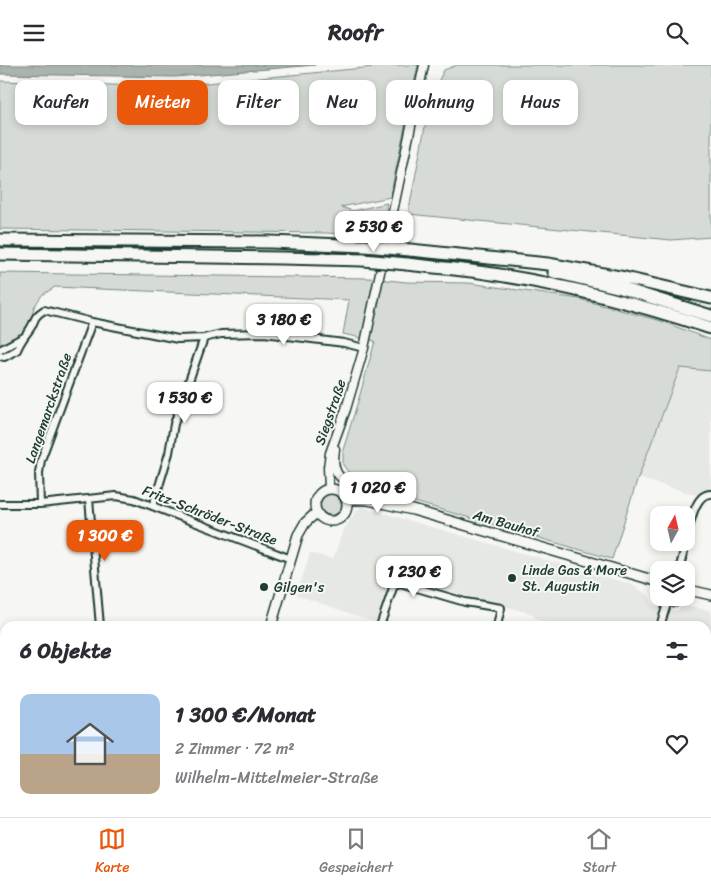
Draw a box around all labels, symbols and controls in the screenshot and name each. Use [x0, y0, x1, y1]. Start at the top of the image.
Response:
text: Roofr [328, 13, 383, 52]
icon: menu [20, 19, 48, 47]
icon: search [663, 19, 691, 47]
chip: Kaufen [15, 80, 107, 125]
chip: Mieten [117, 80, 208, 125]
chip: Filter [218, 80, 299, 125]
chip: Neu [309, 80, 376, 125]
chip: Wohnung [386, 80, 493, 125]
chip: Haus [503, 80, 578, 125]
pin: 2 530 € [328, 211, 420, 253]
text: 2 530 € [346, 212, 402, 241]
pin: 3 180 € [238, 303, 330, 346]
text: 3 180 € [257, 305, 311, 334]
street label: Langemarckstraße [18, 350, 79, 467]
street label: Siegstraße [307, 376, 353, 449]
pin: 1 530 € [139, 381, 231, 424]
text: 1 530 € [158, 383, 212, 412]
pin: 1 020 € [332, 471, 424, 514]
text: 1 020 € [350, 473, 406, 502]
street label: Fritz-Schröder-Straße [139, 478, 281, 553]
street label: Am Bauhof [469, 502, 543, 545]
north arrow [650, 506, 695, 551]
map controls [650, 506, 695, 606]
pin: 1 300 € [59, 519, 151, 562]
text: 1 300 € [78, 521, 132, 550]
pin: 1 230 € [368, 555, 460, 598]
text: 1 230 € [387, 557, 441, 586]
place label: Linde Gas & More St. Augustin [522, 558, 627, 599]
button: layers [650, 561, 695, 606]
marker: Linde Gas & More St. Augustin [506, 572, 518, 584]
place label: Gilgen's [274, 575, 325, 600]
marker: Gilgen's [258, 581, 270, 593]
text: 6 Objekte [20, 632, 111, 670]
icon: filters [663, 637, 691, 665]
text: 1 300 €/Monat [175, 696, 316, 734]
icon: home [60, 714, 120, 774]
icon: heart [663, 730, 691, 758]
text: 2 Zimmer · 72 m² [175, 734, 295, 763]
text: Wilhelm-Mittelmeier-Straße [175, 763, 378, 792]
tab: Karte [95, 825, 130, 880]
tab: Gespeichert [319, 825, 393, 880]
tab: Start [583, 825, 616, 880]

